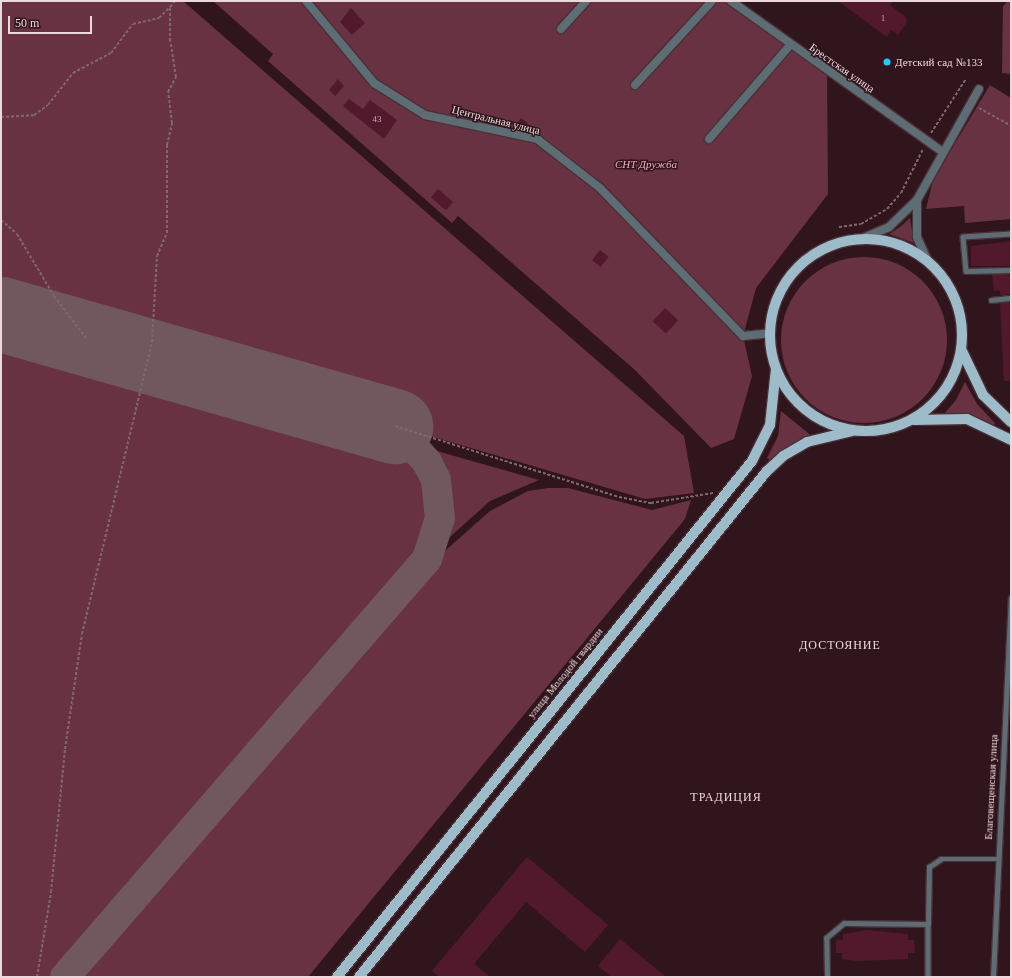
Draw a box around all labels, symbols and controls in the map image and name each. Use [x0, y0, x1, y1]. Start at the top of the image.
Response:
scale bar [10, 8, 94, 34]
house number: 1 [881, 13, 885, 23]
text: 50 m [15, 16, 39, 30]
street label: Брестская улица [807, 41, 877, 95]
place label: Детский сад №133 [895, 55, 982, 69]
marker: Детский сад №133 [882, 57, 892, 67]
street label: Центральная улица [451, 103, 541, 137]
house number: 43 [372, 114, 382, 124]
park label: СНТ Дружба [615, 157, 677, 171]
street label: улица Молодой гвардии [525, 625, 605, 721]
district label: ДОСТОЯНИЕ [799, 639, 881, 653]
street label: Благовещенская улица [982, 734, 1000, 840]
district label: ТРАДИЦИЯ [690, 791, 762, 805]

